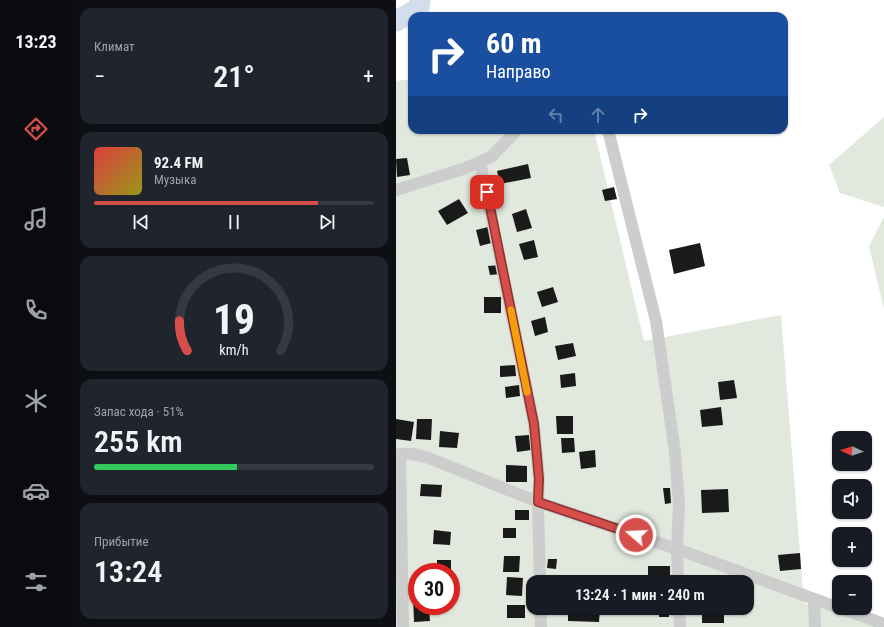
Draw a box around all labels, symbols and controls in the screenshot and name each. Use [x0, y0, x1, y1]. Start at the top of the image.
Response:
text: 60 m [486, 27, 542, 60]
icon: right [420, 28, 472, 80]
text: 13:23 [15, 31, 57, 52]
text: Климат [94, 39, 135, 54]
text: 21° [213, 59, 255, 94]
text: Направо [486, 61, 551, 82]
text: − [94, 64, 105, 89]
text: + [363, 64, 374, 89]
icon: left [545, 104, 567, 126]
icon: ahead [587, 104, 609, 126]
icon: right [629, 104, 651, 126]
icon: directions [22, 115, 50, 143]
text: 92.4 FM [154, 154, 203, 172]
text: Музыка [154, 172, 196, 187]
pin [470, 175, 504, 209]
icon: arrive [476, 181, 498, 203]
icon: music [22, 205, 50, 233]
icon: previous [130, 211, 152, 233]
icon: pause [223, 211, 245, 233]
icon: next [316, 211, 338, 233]
text: 19 [213, 295, 255, 344]
icon: phone [22, 296, 50, 324]
text: km/h [219, 342, 249, 358]
icon: climate [22, 387, 50, 415]
text: Запас хода · 51% [94, 404, 184, 419]
text: 255 km [94, 424, 183, 459]
north arrow [832, 431, 872, 471]
map controls [832, 431, 872, 615]
icon: car [22, 477, 50, 505]
button: sound [832, 479, 872, 519]
position arrow [615, 514, 657, 556]
button: + [832, 527, 872, 567]
text: Прибытие [94, 534, 149, 549]
text: 13:24 [94, 554, 162, 589]
speed limit sign: 30 [408, 563, 460, 615]
icon: filters [22, 568, 50, 596]
button: − [832, 575, 872, 615]
text: 13:24 · 1 мин · 240 m [575, 586, 705, 604]

